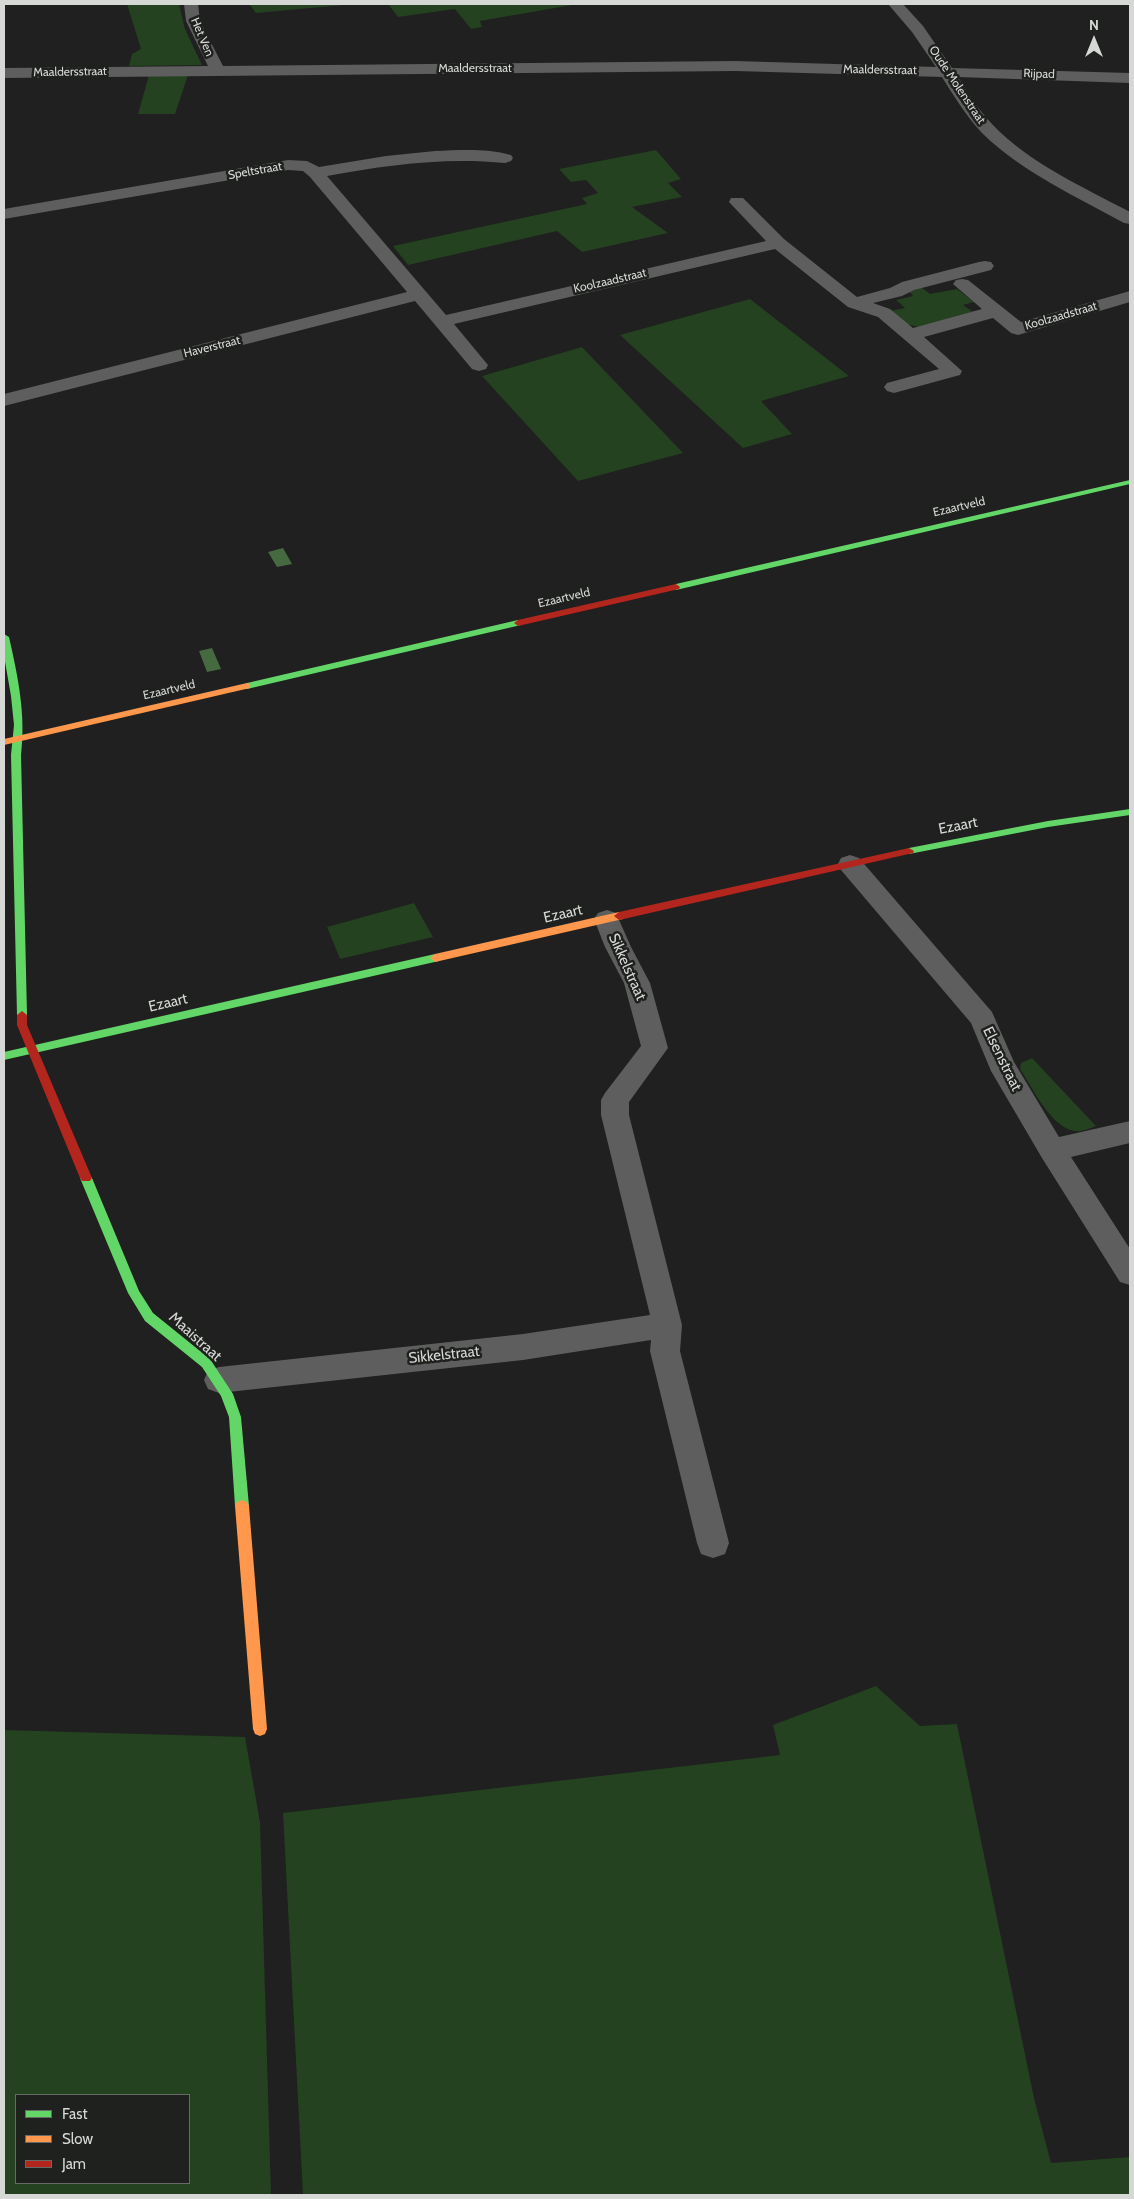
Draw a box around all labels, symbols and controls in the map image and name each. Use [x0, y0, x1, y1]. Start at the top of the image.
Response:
street label: Het Ven [187, 15, 217, 59]
north arrow [1069, 15, 1119, 65]
text: N [1089, 16, 1099, 34]
street label: Oude Molenstraat [926, 43, 988, 127]
street label: Maaldersstraat [438, 61, 512, 75]
street label: Maaldersstraat [843, 62, 917, 78]
street label: Maaldersstraat [33, 64, 107, 80]
street label: Rijpad [1023, 66, 1055, 82]
street label: Speltstraat [227, 159, 283, 183]
street label: Koolzaadstraat [572, 266, 648, 296]
street label: Koolzaadstraat [1023, 299, 1099, 333]
street label: Haverstraat [182, 333, 242, 361]
street label: Ezaartveld [932, 494, 986, 520]
street label: Ezaartveld [537, 585, 591, 611]
street label: Ezaartveld [142, 677, 196, 703]
street label: Ezaart [937, 813, 979, 839]
street label: Ezaart [542, 901, 584, 927]
street label: Sikkelstraat [604, 931, 650, 1003]
street label: Ezaart [147, 990, 189, 1016]
street label: Elsenstraat [979, 1024, 1025, 1094]
street label: Maaistraat [165, 1309, 225, 1365]
street label: Sikkelstraat [408, 1342, 480, 1368]
legend [15, 2094, 190, 2184]
text: Fast [62, 2105, 87, 2123]
text: Slow [62, 2130, 93, 2148]
text: Jam [62, 2155, 86, 2173]

